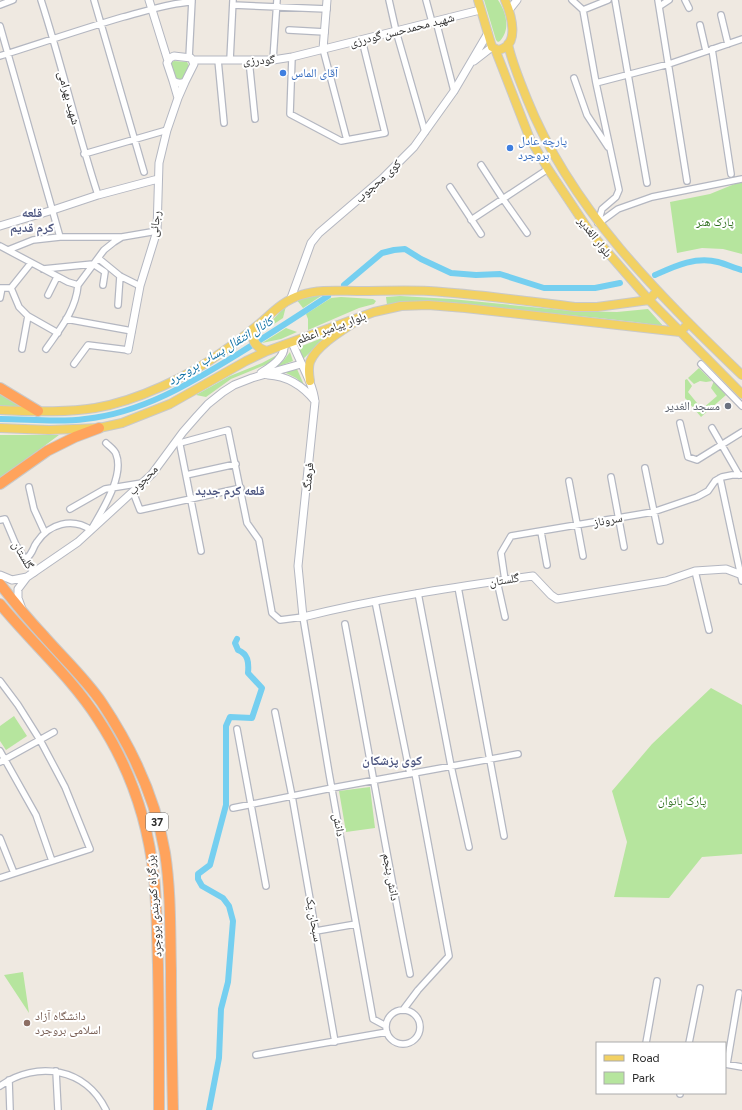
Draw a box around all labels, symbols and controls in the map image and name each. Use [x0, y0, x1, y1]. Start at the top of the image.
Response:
street label: شهید محمدحسن گودرزی [348, 10, 456, 50]
street label: گودرزی [243, 52, 275, 68]
place label: آقای الماس [291, 66, 339, 80]
marker: آقای الماس [278, 68, 288, 78]
street label: شهید بهرامی [55, 70, 83, 126]
place label: پارچه عادل بروجرد [518, 134, 567, 162]
marker: پارچه عادل بروجرد [505, 143, 515, 153]
street label: کوی محجوب [352, 157, 404, 206]
district label: قلعه کرم قدیم [10, 205, 54, 237]
street label: رجائی [146, 209, 164, 238]
street label: بلوار الغدیر [574, 213, 615, 260]
park label: پارک هنر [695, 215, 734, 229]
street label: بلوار پیامبر اعظم [294, 309, 368, 348]
water label: کانال انتقال پساب بروجرد [165, 312, 279, 389]
place label: مسجد الغدیر [664, 399, 720, 413]
marker: مسجد الغدیر [723, 401, 733, 411]
street label: محجوب [125, 462, 161, 498]
street label: فرهنگ [300, 462, 316, 492]
district label: قلعه کرم جدید [195, 483, 265, 500]
street label: سروناز [591, 511, 624, 530]
street label: گلستان [9, 538, 37, 572]
street label: گلستان [488, 571, 520, 589]
district label: کوی پزشکان [362, 753, 422, 769]
park label: پارک بانوان [658, 794, 707, 808]
street label: دانش [330, 812, 348, 838]
road number: 37 [146, 813, 168, 831]
street label: دانش پنجم [379, 852, 402, 902]
street label: بزرگراه کمربندی بروجرد [143, 855, 165, 957]
street label: سبحان یک [303, 895, 325, 943]
place label: دانشگاه آزاد اسلامی بروجرد [35, 1009, 101, 1037]
marker: دانشگاه آزاد اسلامی بروجرد [22, 1018, 32, 1028]
legend [596, 1042, 726, 1094]
text: Road [632, 1051, 660, 1065]
text: Park [632, 1071, 655, 1085]

